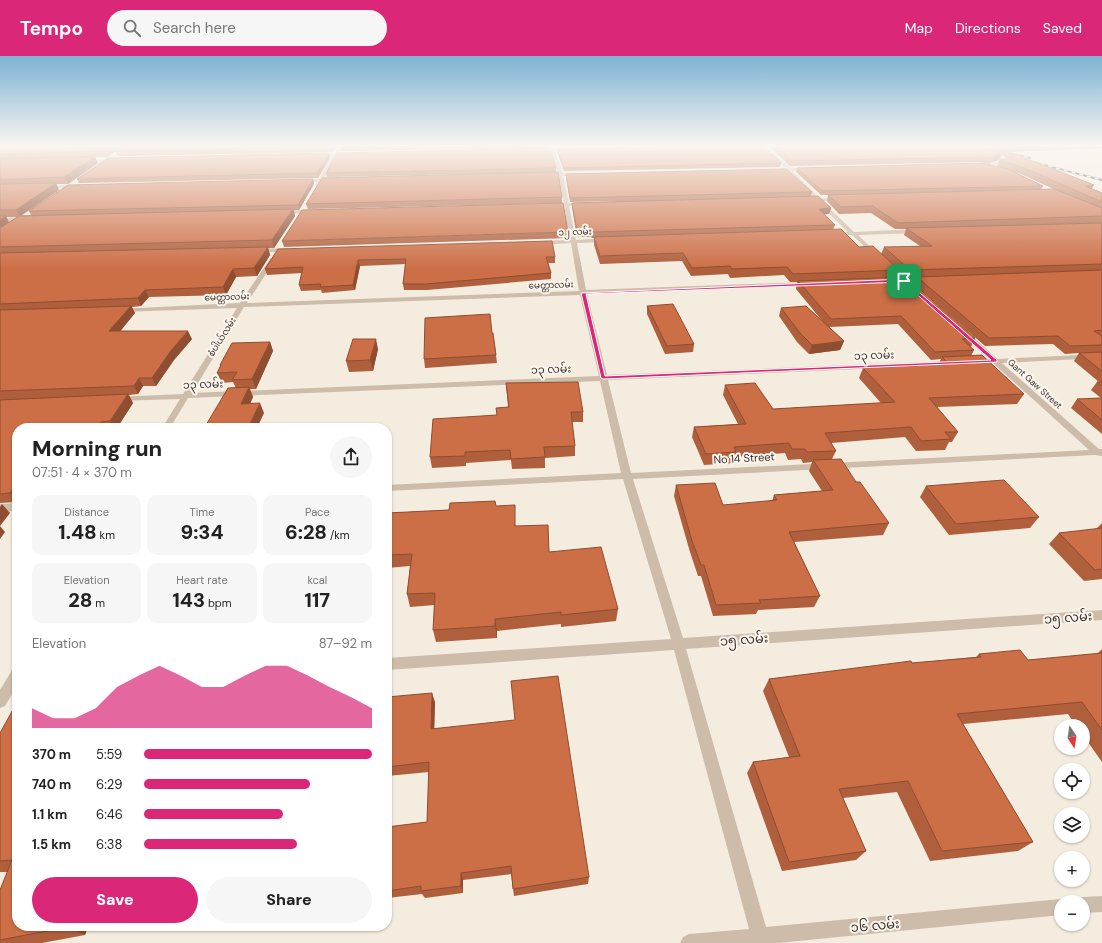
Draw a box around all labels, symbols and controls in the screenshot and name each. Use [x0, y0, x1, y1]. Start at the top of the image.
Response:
search box [107, 10, 387, 46]
text: Tempo [20, 16, 83, 41]
icon: search [121, 17, 143, 39]
text: Search here [153, 18, 236, 38]
text: Map [905, 19, 933, 37]
text: Directions [955, 19, 1021, 37]
text: Saved [1043, 19, 1082, 37]
street label: ၁၂ လမ်း [558, 225, 592, 240]
pin [887, 264, 921, 298]
icon: arrive [893, 270, 915, 292]
street label: မေတ္တာလမ်း [528, 278, 574, 293]
street label: မေတ္တာလမ်း [204, 290, 250, 305]
street label: စံပါယ်လမ်း [205, 315, 239, 359]
street label: ၁၃ လမ်း [854, 347, 895, 365]
street label: Gant Gaw Street [1005, 356, 1065, 412]
street label: ၁၃ လမ်း [531, 361, 572, 379]
street label: ၁၃ လမ်း [183, 376, 224, 394]
text: Morning run [32, 434, 162, 463]
button: share [330, 436, 372, 478]
street label: No 14 Street [713, 449, 775, 467]
text: 07:51 · 4 × 370 m [32, 464, 132, 481]
text: Distance [64, 505, 109, 519]
text: Time [190, 505, 214, 519]
text: Pace [305, 505, 330, 519]
text: 1.48 [58, 519, 97, 545]
text: 9:34 [180, 519, 224, 545]
text: 6:28 [285, 519, 327, 545]
text: km [97, 528, 115, 542]
text: /km [327, 528, 350, 542]
text: Elevation [64, 573, 110, 587]
text: Heart rate [176, 573, 228, 587]
text: kcal [307, 573, 327, 587]
text: 28 [68, 587, 92, 613]
text: 143 [172, 587, 205, 613]
text: 117 [305, 587, 330, 613]
text: m [92, 596, 105, 610]
text: bpm [205, 596, 232, 610]
street label: ၁၅ လမ်း [1043, 607, 1093, 630]
street label: ၁၅ လမ်း [719, 629, 769, 652]
text: Elevation [32, 635, 86, 652]
text: 87–92 m [319, 635, 372, 652]
north arrow [1054, 719, 1090, 755]
map controls [1054, 719, 1090, 931]
text: 370 m [32, 746, 71, 763]
text: 5:59 [96, 746, 122, 763]
button: locate [1054, 763, 1090, 799]
text: 740 m [32, 776, 71, 793]
text: 6:29 [96, 776, 122, 793]
text: 1.1 km [32, 806, 67, 823]
text: 6:46 [96, 806, 123, 823]
button: layers [1054, 807, 1090, 843]
text: 1.5 km [32, 836, 71, 853]
text: 6:38 [96, 836, 122, 853]
button: + [1054, 851, 1090, 887]
button: Save [32, 877, 198, 923]
button: Share [206, 877, 372, 923]
button: − [1054, 895, 1090, 931]
street label: ၁၆ လမ်း [850, 915, 900, 936]

